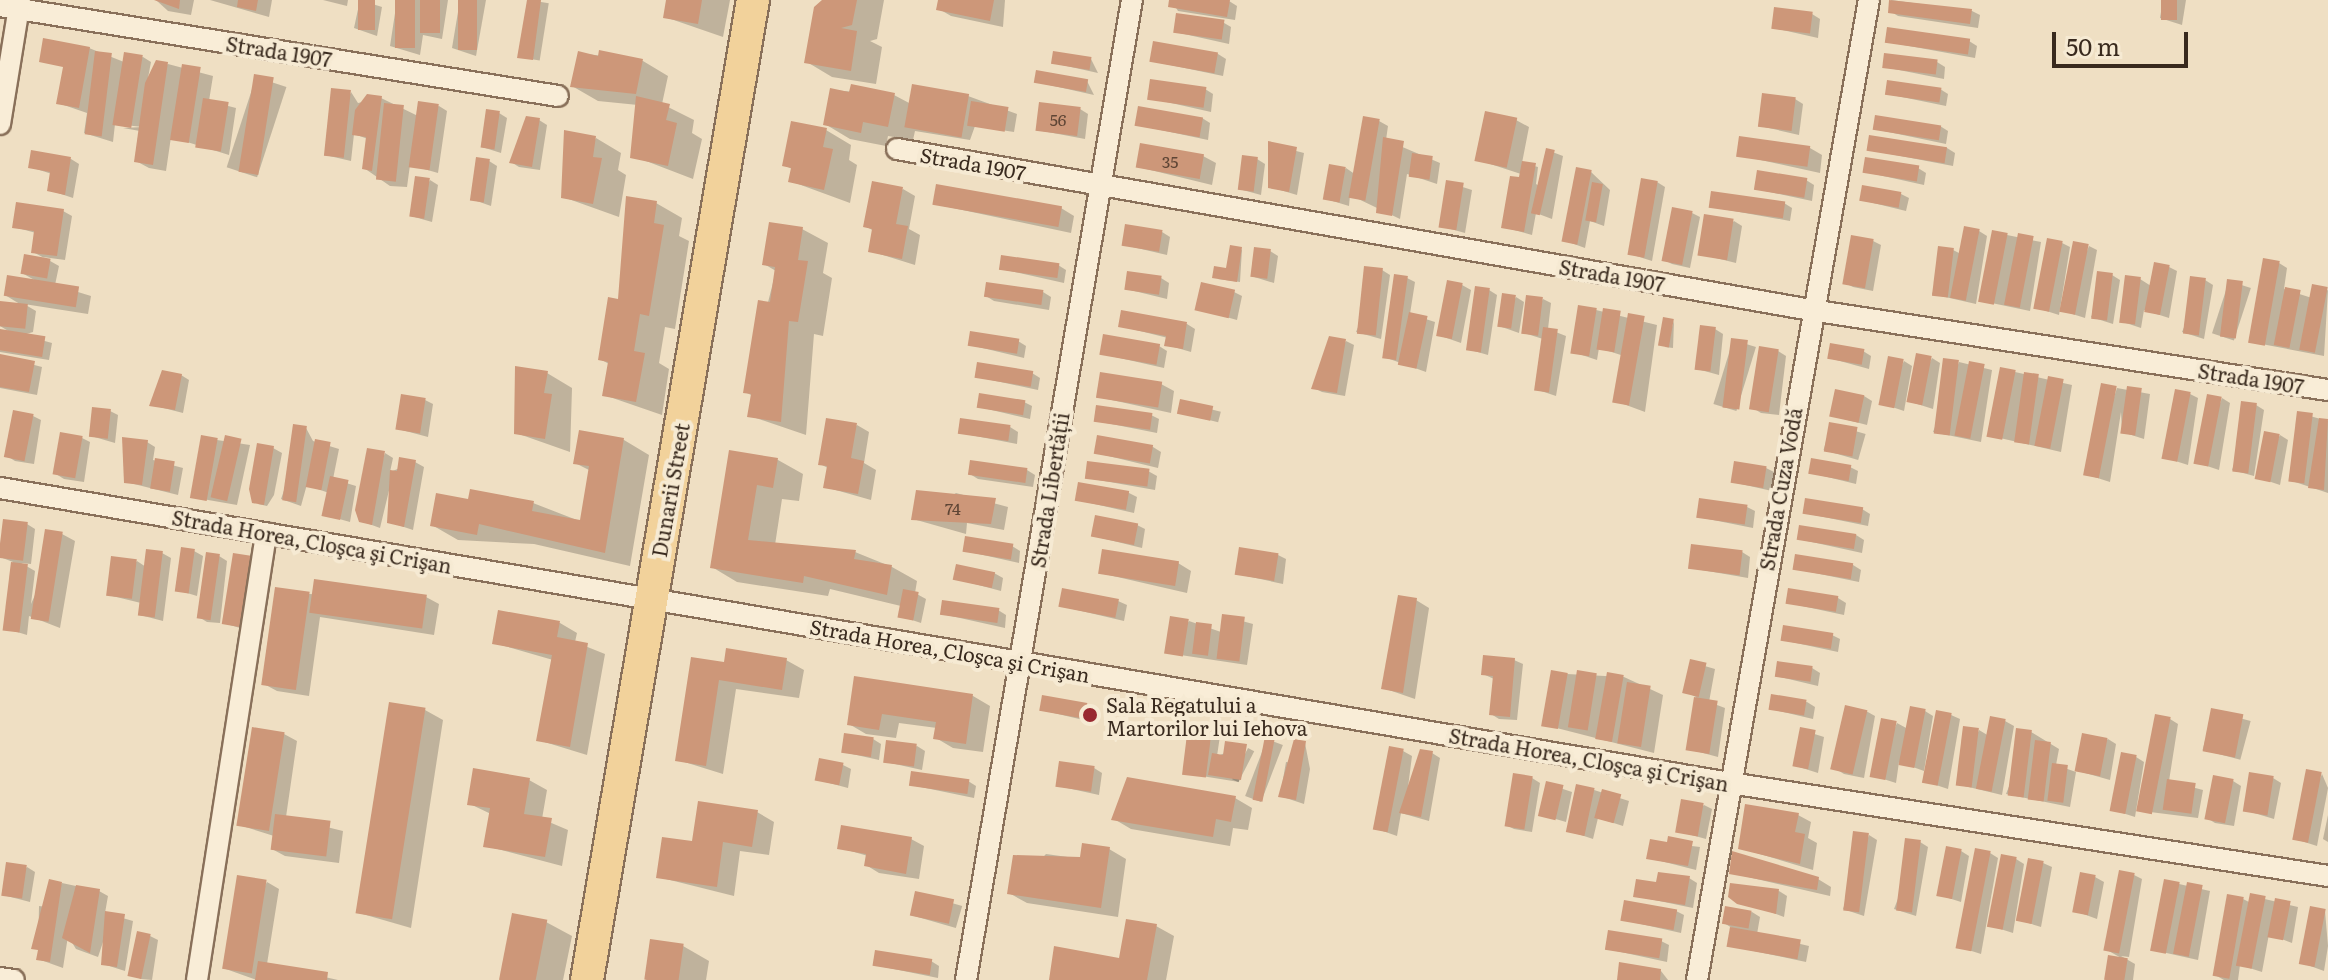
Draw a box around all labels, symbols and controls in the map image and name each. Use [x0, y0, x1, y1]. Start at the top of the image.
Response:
scale bar [2056, 16, 2192, 66]
text: 50 m [2066, 28, 2120, 63]
street label: Strada 1907 [224, 31, 334, 71]
house number: 56 [1050, 109, 1066, 129]
street label: Strada 1907 [918, 142, 1028, 184]
house number: 35 [1162, 151, 1178, 171]
street label: Strada 1907 [1557, 254, 1667, 296]
street label: Strada 1907 [2196, 358, 2306, 398]
street label: Strada Cuza Vodă [1754, 406, 1806, 572]
street label: Strada Libertății [1025, 411, 1073, 569]
street label: Dunarii Street [646, 421, 694, 559]
house number: 74 [945, 498, 961, 518]
street label: Strada Horea, Cloşca şi Crişan [170, 505, 454, 577]
street label: Strada Horea, Cloşca şi Crişan [808, 614, 1092, 686]
place label: Sala Regatului a Martorilor lui Iehova [1106, 692, 1307, 739]
marker: Sala Regatului a Martorilor lui Iehova [1081, 706, 1099, 724]
street label: Strada Horea, Cloşca şi Crişan [1447, 723, 1731, 795]

